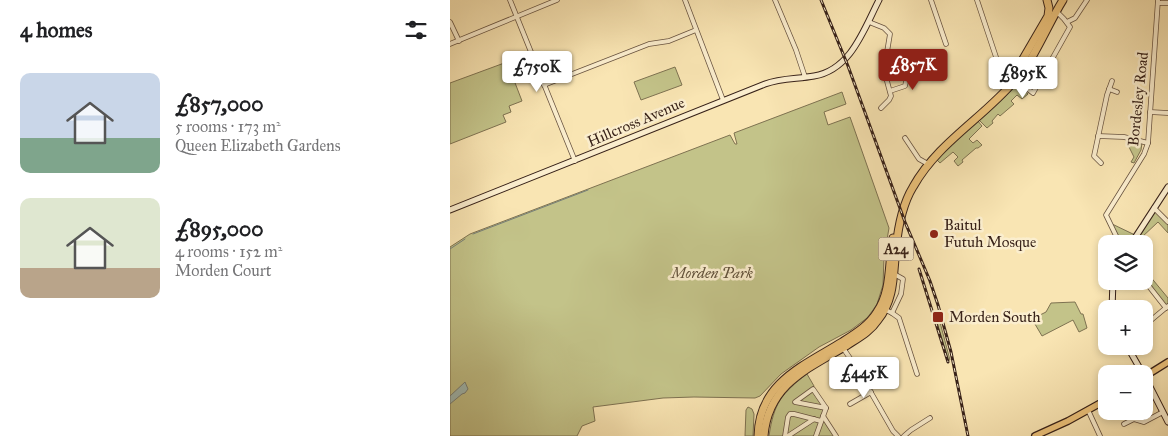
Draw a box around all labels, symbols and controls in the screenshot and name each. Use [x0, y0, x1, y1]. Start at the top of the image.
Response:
icon: filters [402, 16, 430, 44]
text: 4 homes [20, 17, 92, 43]
pin: £857K [878, 48, 948, 91]
street label: Bordesley Road [1124, 50, 1152, 147]
pin: £750K [502, 51, 572, 93]
text: £857K [890, 55, 936, 74]
pin: £895K [988, 56, 1058, 99]
text: £750K [513, 57, 561, 76]
text: £895K [999, 63, 1047, 82]
text: £857,000 [175, 91, 264, 117]
icon: home [60, 93, 120, 153]
street label: Hillcross Avenue [585, 93, 687, 151]
text: 5 rooms · 173 m² [175, 117, 281, 136]
text: Queen Elizabeth Gardens [175, 136, 341, 155]
text: £895,000 [175, 216, 263, 242]
place label: Baitul Futuh Mosque [944, 216, 1036, 252]
icon: home [60, 218, 120, 278]
marker: Baitul Futuh Mosque [928, 228, 940, 240]
map controls [1098, 235, 1153, 420]
button: layers [1098, 235, 1153, 290]
road number: A24 [878, 238, 914, 260]
text: 4 rooms · 152 m² [175, 242, 282, 261]
text: Morden Court [175, 261, 271, 280]
park label: Morden Park [669, 264, 753, 282]
button: + [1098, 300, 1153, 355]
place label: Morden South [949, 308, 1041, 326]
marker: Morden South [931, 310, 945, 324]
pin: £445K [829, 356, 899, 399]
text: £445K [840, 363, 888, 382]
button: − [1098, 365, 1153, 420]

